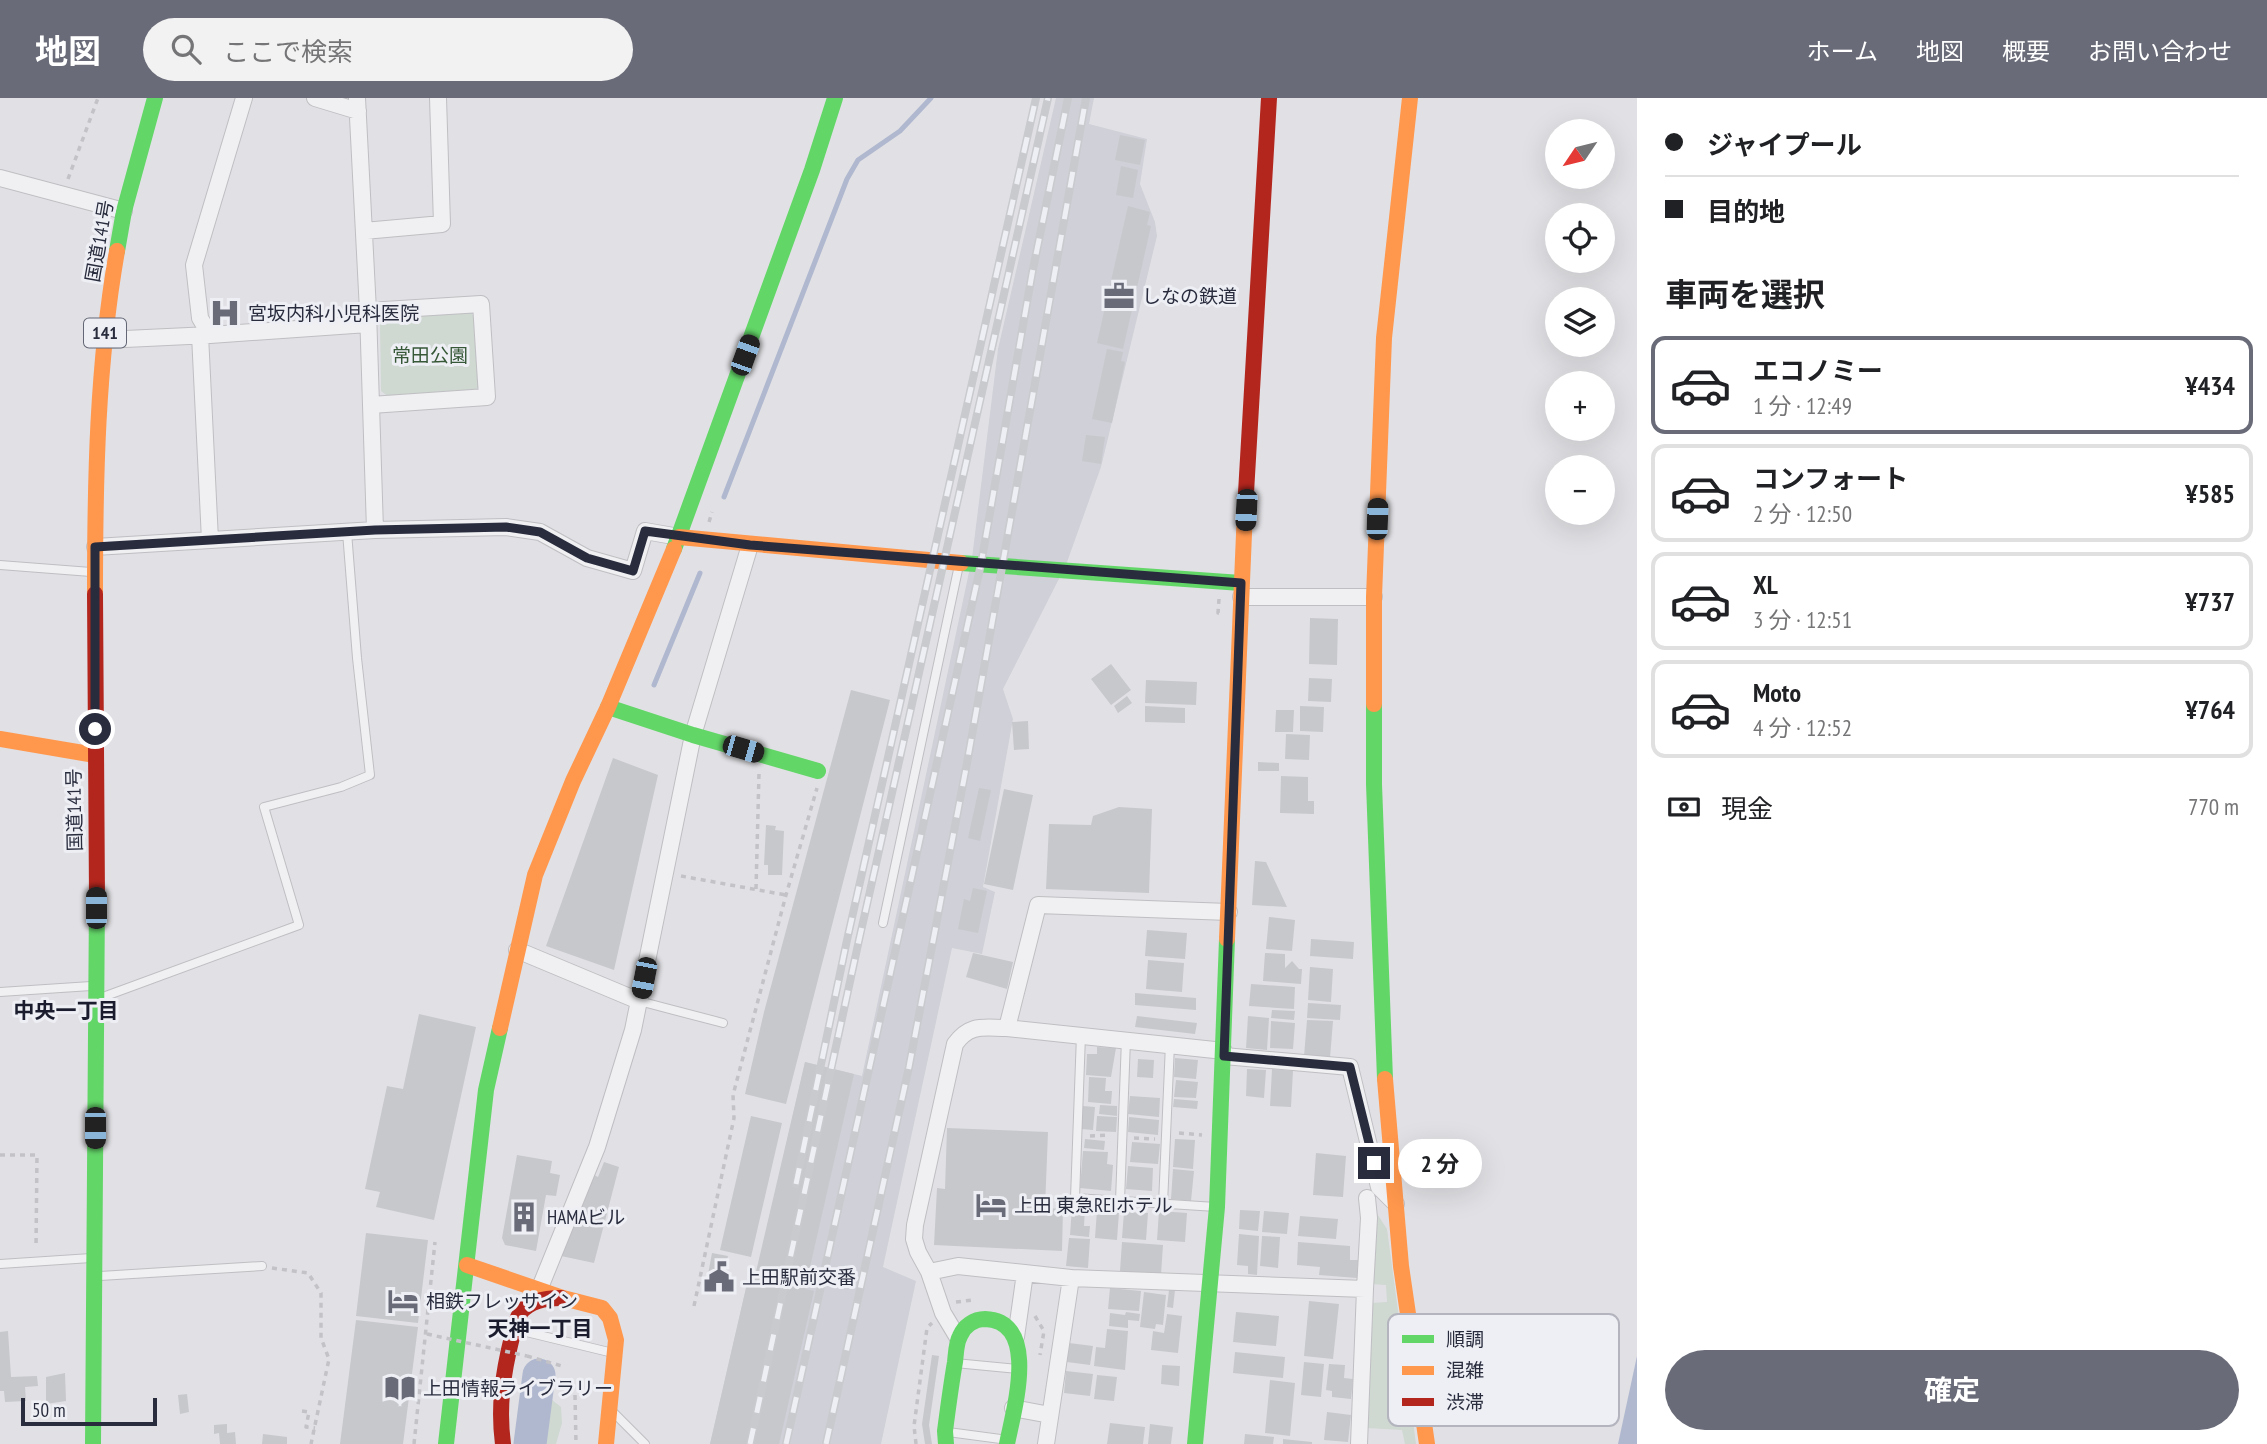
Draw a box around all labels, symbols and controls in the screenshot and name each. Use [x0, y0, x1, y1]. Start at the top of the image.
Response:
search box [143, 18, 633, 81]
text: 地図 [35, 29, 101, 72]
icon: search [167, 30, 205, 68]
text: ここで検索 [223, 35, 353, 68]
text: ホーム [1807, 36, 1878, 67]
text: 地図 [1916, 36, 1964, 67]
text: 概要 [2002, 36, 2050, 67]
text: お問い合わせ [2088, 36, 2232, 67]
north arrow [1545, 119, 1615, 189]
map controls [1545, 119, 1615, 525]
text: ジャイプール [1707, 128, 1862, 161]
text: 目的地 [1707, 195, 1785, 228]
street label: 国道141号 [80, 198, 118, 284]
button: locate [1545, 203, 1615, 273]
text: 車両を選択 [1665, 273, 1825, 315]
office icon: しなの鉄道 [1102, 279, 1136, 313]
place label: しなの鉄道 [1142, 284, 1237, 308]
button: layers [1545, 287, 1615, 357]
hospital icon: 宮坂内科小児科医院 [208, 296, 242, 330]
place label: 宮坂内科小児科医院 [248, 301, 419, 325]
road number: 141 [84, 318, 126, 347]
car [728, 332, 763, 378]
park label: 常田公園 [392, 343, 468, 367]
icon: car [1669, 354, 1732, 417]
text: エコノミー [1753, 354, 1883, 387]
text: ¥434 [2185, 369, 2235, 402]
button: + [1545, 371, 1615, 441]
text: 1 分 · 12:49 [1753, 391, 1852, 420]
button: − [1545, 455, 1615, 525]
icon: car [1669, 462, 1732, 525]
text: コンフォート [1753, 462, 1908, 495]
text: ¥585 [2185, 477, 2235, 510]
car [1235, 488, 1258, 532]
car [1366, 498, 1389, 540]
text: 2 分 · 12:50 [1753, 499, 1852, 528]
text: XL [1753, 568, 1778, 601]
icon: car [1669, 570, 1732, 633]
text: ¥737 [2185, 585, 2235, 618]
text: 3 分 · 12:51 [1753, 605, 1852, 634]
text: Moto [1753, 676, 1801, 709]
icon: car [1669, 678, 1732, 741]
text: ¥764 [2185, 693, 2235, 726]
route start [79, 713, 111, 745]
text: 4 分 · 12:52 [1753, 713, 1852, 742]
car [720, 733, 767, 765]
street label: 国道141号 [61, 768, 87, 852]
icon: cash [1665, 788, 1703, 826]
text: 現金 [1721, 792, 1773, 825]
text: 770 m [2188, 792, 2239, 821]
car [86, 887, 107, 929]
car [630, 955, 659, 1001]
district label: 中央一丁目 [14, 997, 119, 1024]
car [85, 1107, 106, 1149]
callout: 2 分 [1398, 1138, 1482, 1188]
route end [1358, 1147, 1390, 1179]
text: 2 分 [1421, 1149, 1459, 1178]
hotel icon: 上田 東急REIホテル [974, 1188, 1008, 1222]
place label: 上田 東急REIホテル [1014, 1193, 1173, 1217]
building icon: HAMAビル [507, 1200, 541, 1234]
place label: HAMAビル [547, 1205, 625, 1229]
public building icon: 上田駅前交番 [702, 1260, 736, 1294]
place label: 上田駅前交番 [742, 1265, 856, 1289]
hotel icon: 相鉄フレッサイン [386, 1284, 420, 1318]
place label: 相鉄フレッサイン [426, 1289, 578, 1313]
legend [1388, 1314, 1619, 1426]
district label: 天神一丁目 [488, 1315, 593, 1342]
text: 順調 [1446, 1327, 1484, 1351]
button: 確定 [1665, 1350, 2239, 1430]
text: 混雑 [1446, 1358, 1484, 1382]
library icon: 上田情報ライブラリー [383, 1371, 417, 1405]
place label: 上田情報ライブラリー [423, 1376, 613, 1400]
text: 渋滞 [1446, 1390, 1484, 1414]
scale bar [21, 1395, 158, 1427]
text: 50 m [32, 1398, 66, 1422]

